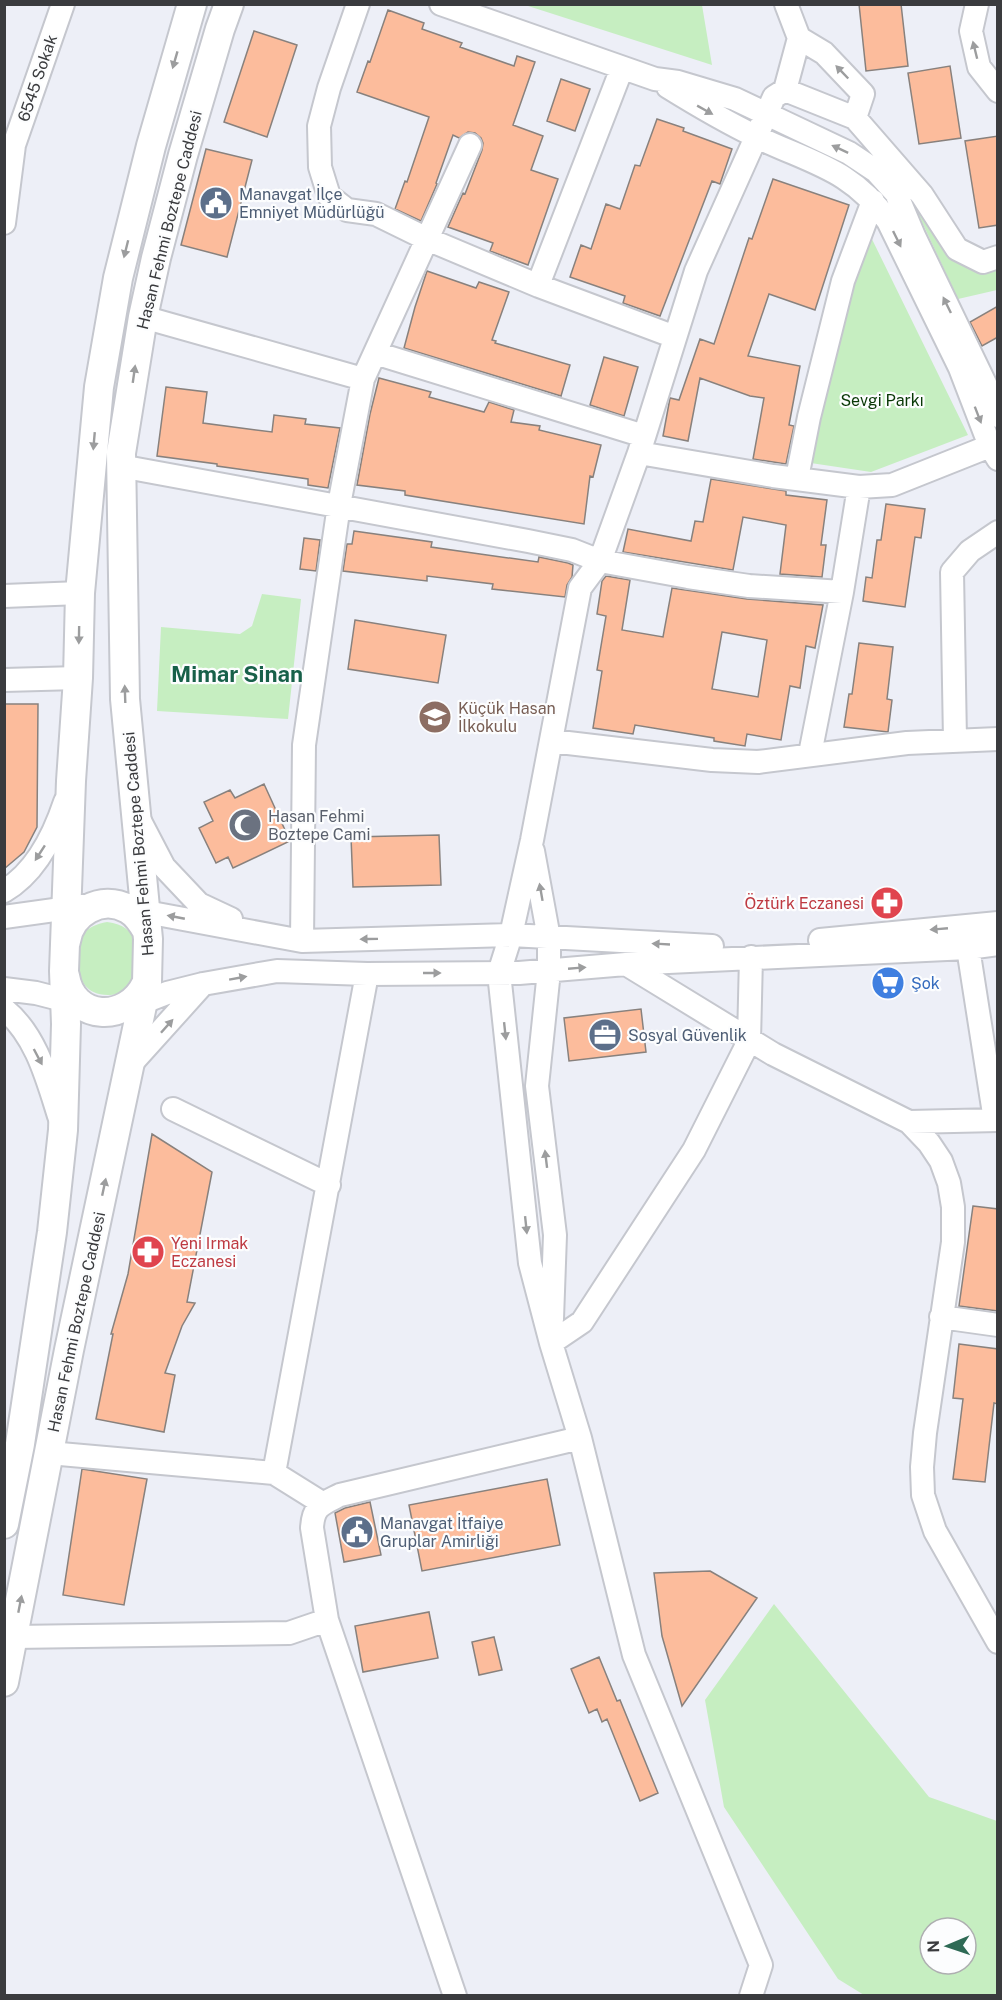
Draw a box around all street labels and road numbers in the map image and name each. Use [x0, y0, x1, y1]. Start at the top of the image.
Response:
street label: 6545 Sokak [14, 32, 61, 124]
street label: Hasan Fehmi Boztepe Caddesi [133, 109, 206, 332]
street label: Hasan Fehmi Boztepe Caddesi [119, 731, 158, 957]
street label: Hasan Fehmi Boztepe Caddesi [44, 1210, 109, 1434]

